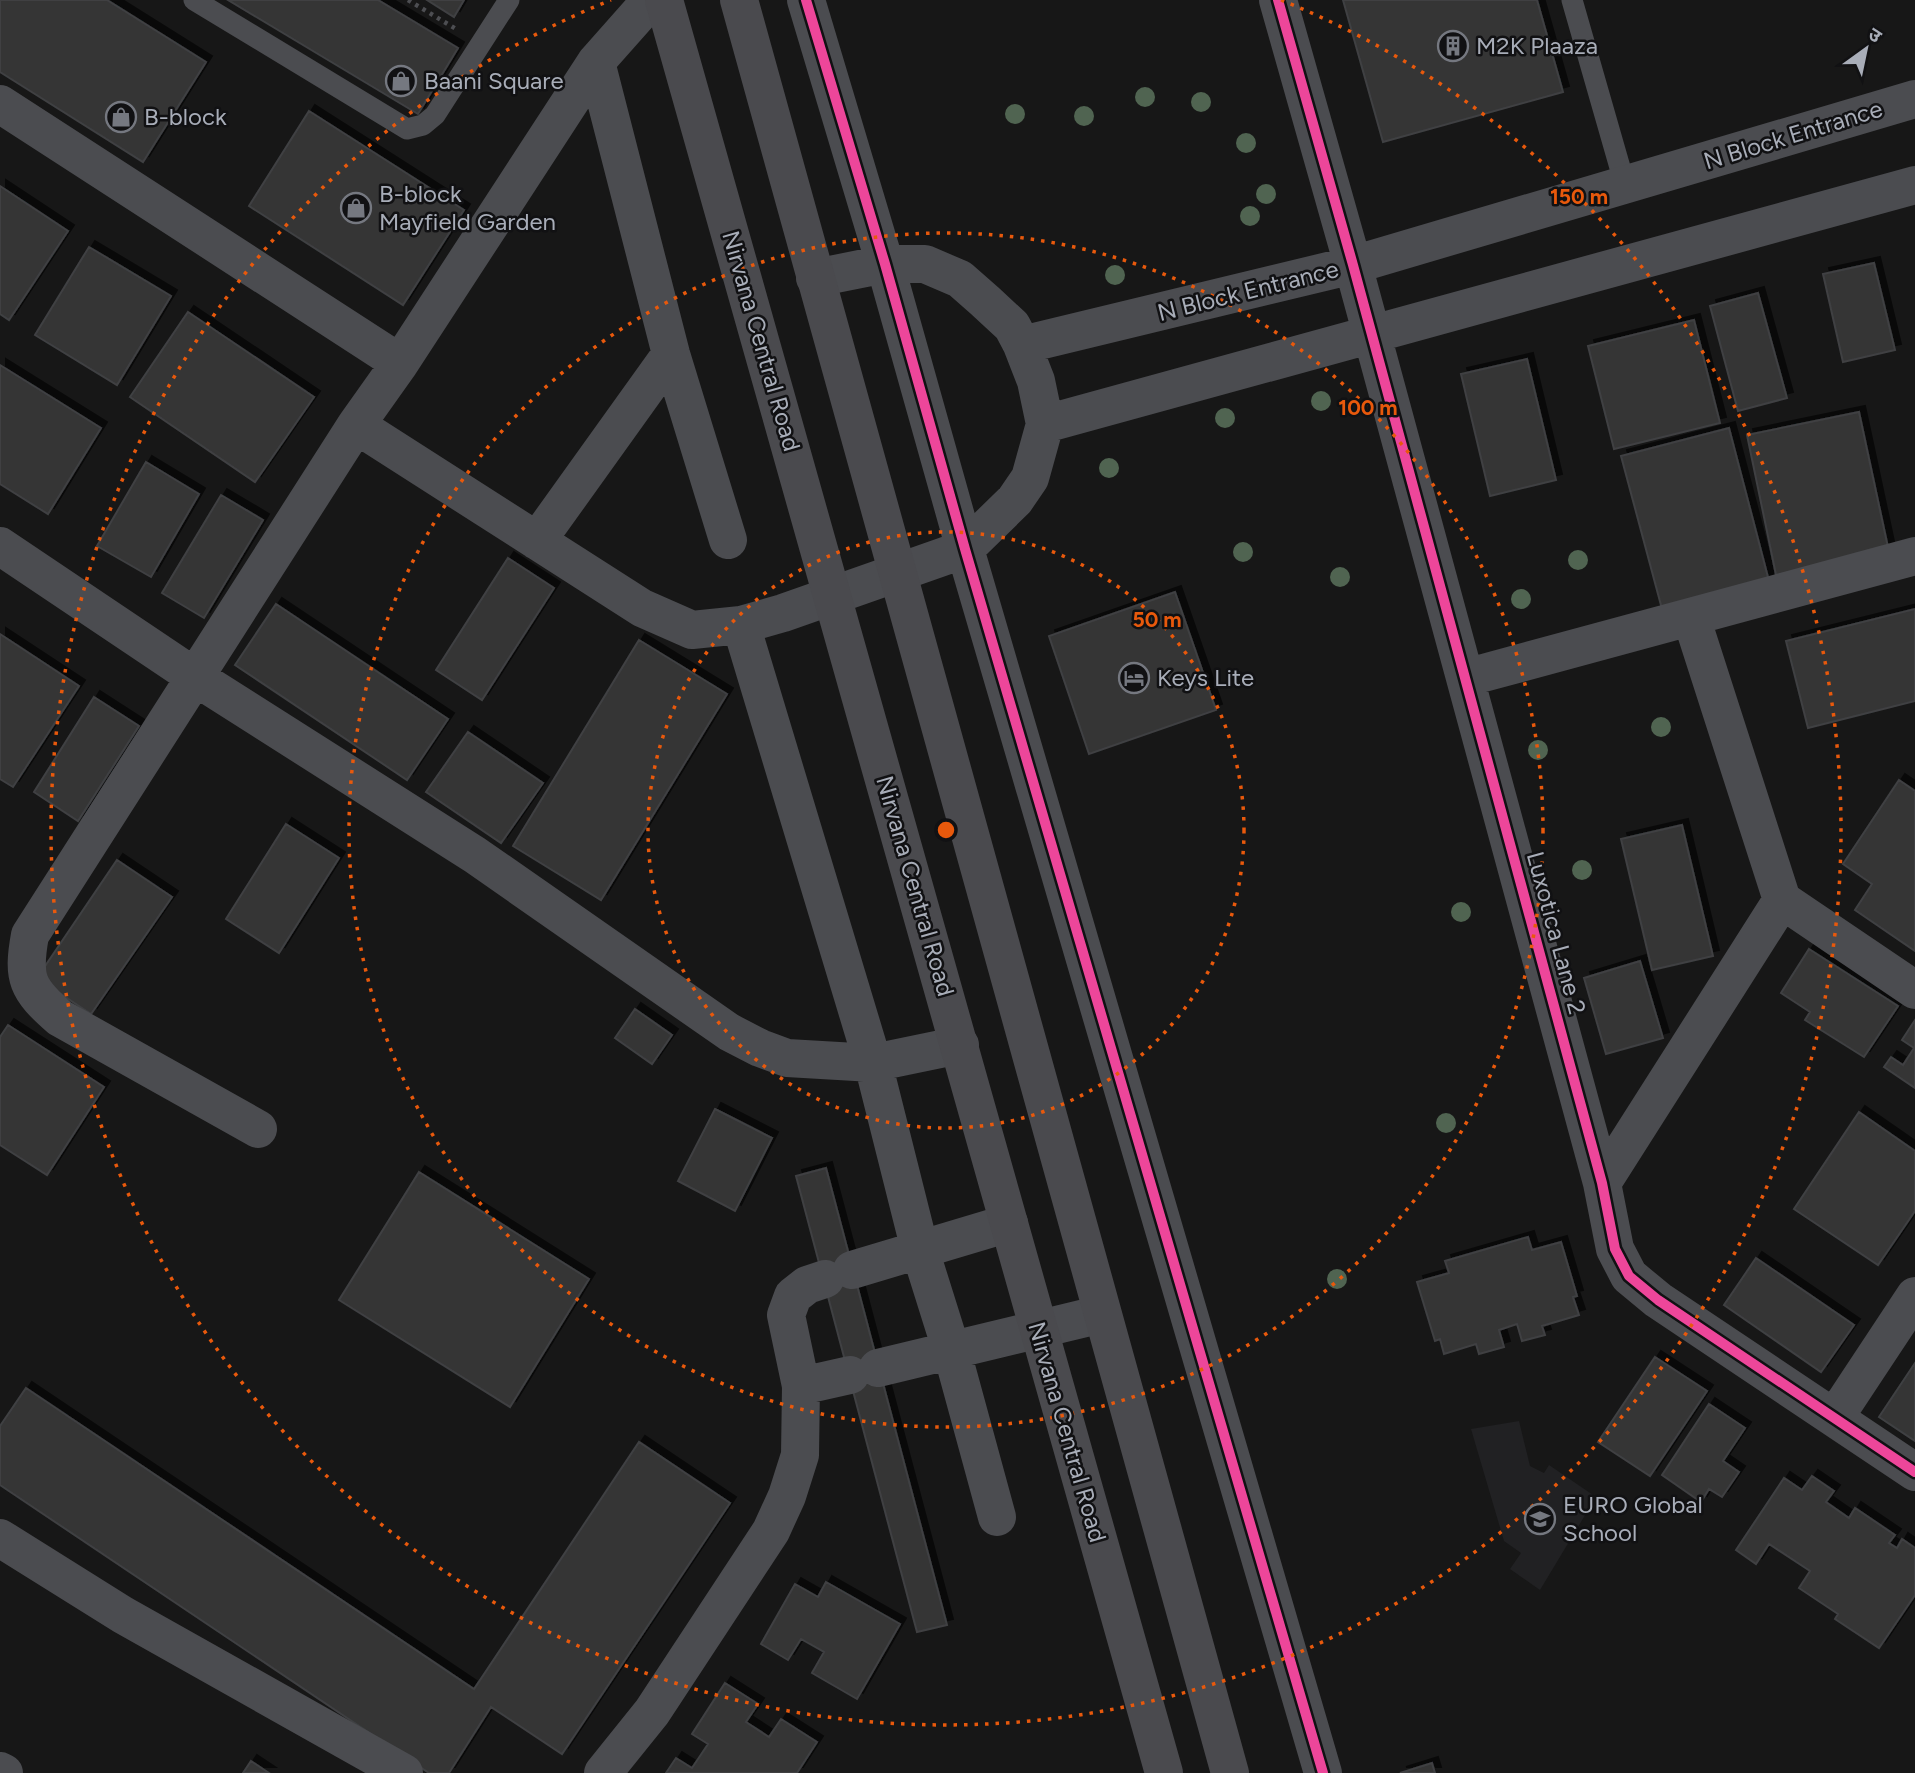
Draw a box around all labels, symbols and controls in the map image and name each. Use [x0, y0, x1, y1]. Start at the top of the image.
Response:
north arrow [1831, 14, 1901, 84]
text: उ [1864, 22, 1887, 48]
building icon: M2K Plaaza [1436, 29, 1470, 63]
place label: M2K Plaaza [1476, 31, 1598, 60]
shop icon: Baani Square [384, 64, 418, 98]
place label: Baani Square [424, 66, 564, 95]
street label: N Block Entrance [1700, 94, 1886, 175]
shop icon: B-block [104, 100, 138, 134]
place label: B-block [144, 102, 227, 131]
place label: B-block Mayfield Garden [379, 179, 556, 236]
text: 150 m [1550, 184, 1608, 209]
shop icon: B-block Mayfield Garden [339, 191, 373, 225]
street label: Nirvana Central Road [716, 227, 807, 454]
street label: N Block Entrance [1154, 254, 1341, 327]
text: 100 m [1338, 395, 1398, 420]
text: 50 m [1132, 607, 1182, 632]
hotel icon: Keys Lite [1117, 661, 1151, 695]
place label: Keys Lite [1157, 663, 1254, 692]
street label: Nirvana Central Road [870, 772, 961, 999]
centre of rings [934, 818, 958, 842]
street label: Luxotica Lane 2 [1521, 848, 1592, 1017]
street label: Nirvana Central Road [1022, 1318, 1113, 1545]
place label: EURO Global School [1563, 1490, 1703, 1547]
school or university icon: EURO Global School [1523, 1502, 1557, 1536]

